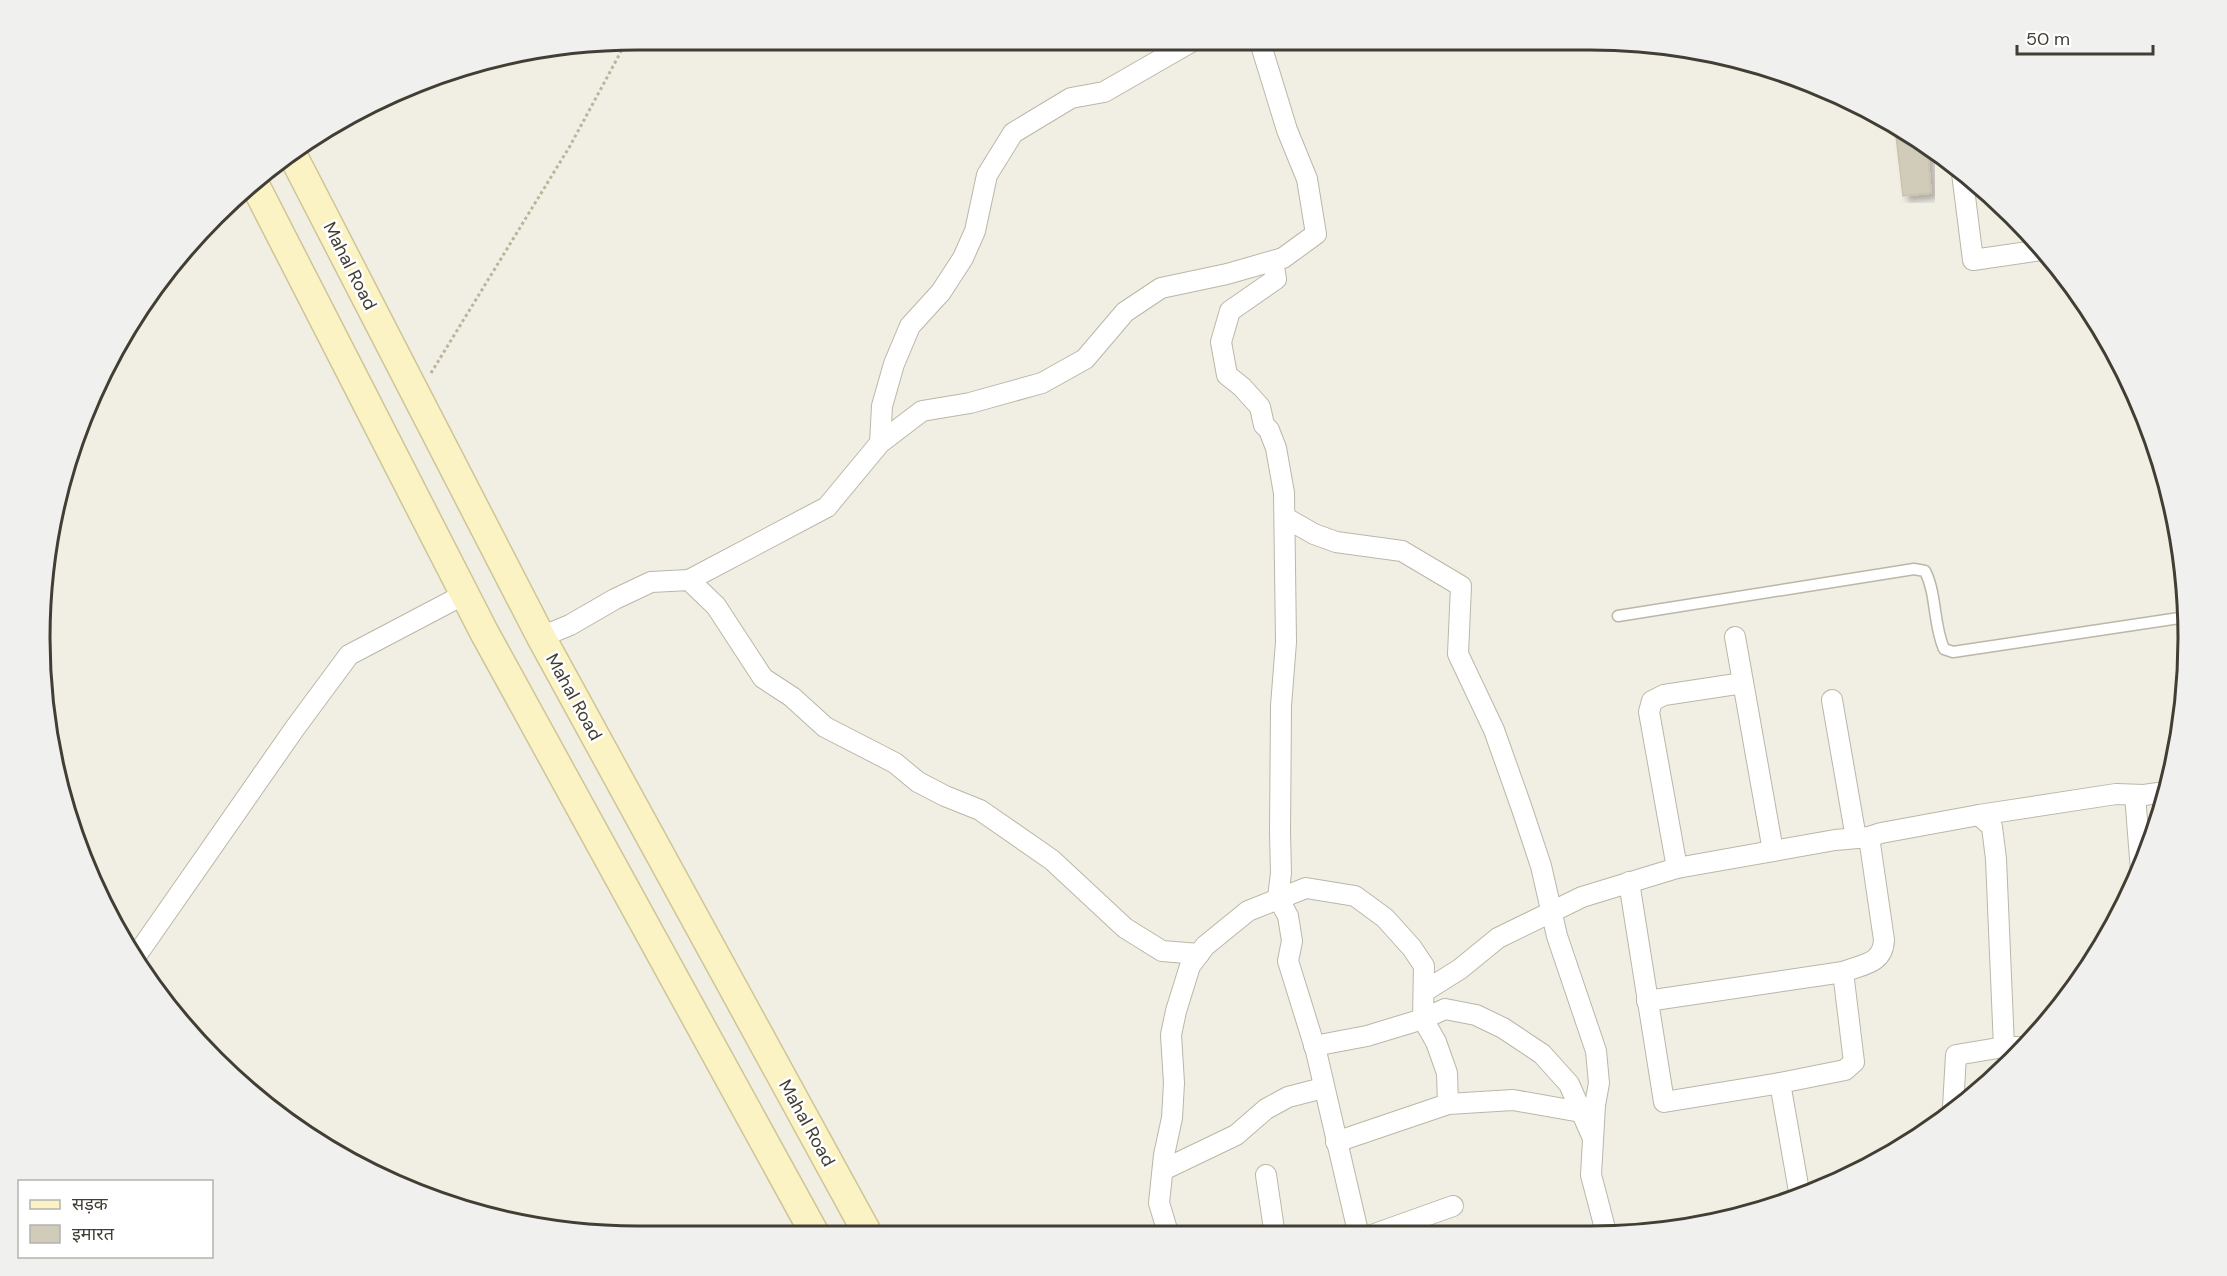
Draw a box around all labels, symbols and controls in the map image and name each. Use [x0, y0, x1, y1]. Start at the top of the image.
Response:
scale bar [2017, 18, 2154, 56]
text: 50 m [2026, 27, 2070, 51]
street label: Mahal Road [318, 218, 382, 314]
street label: Mahal Road [540, 649, 608, 745]
street label: Mahal Road [773, 1075, 841, 1171]
legend [18, 1180, 213, 1258]
text: सड़क [72, 1192, 109, 1216]
text: इमारत [72, 1222, 115, 1246]

